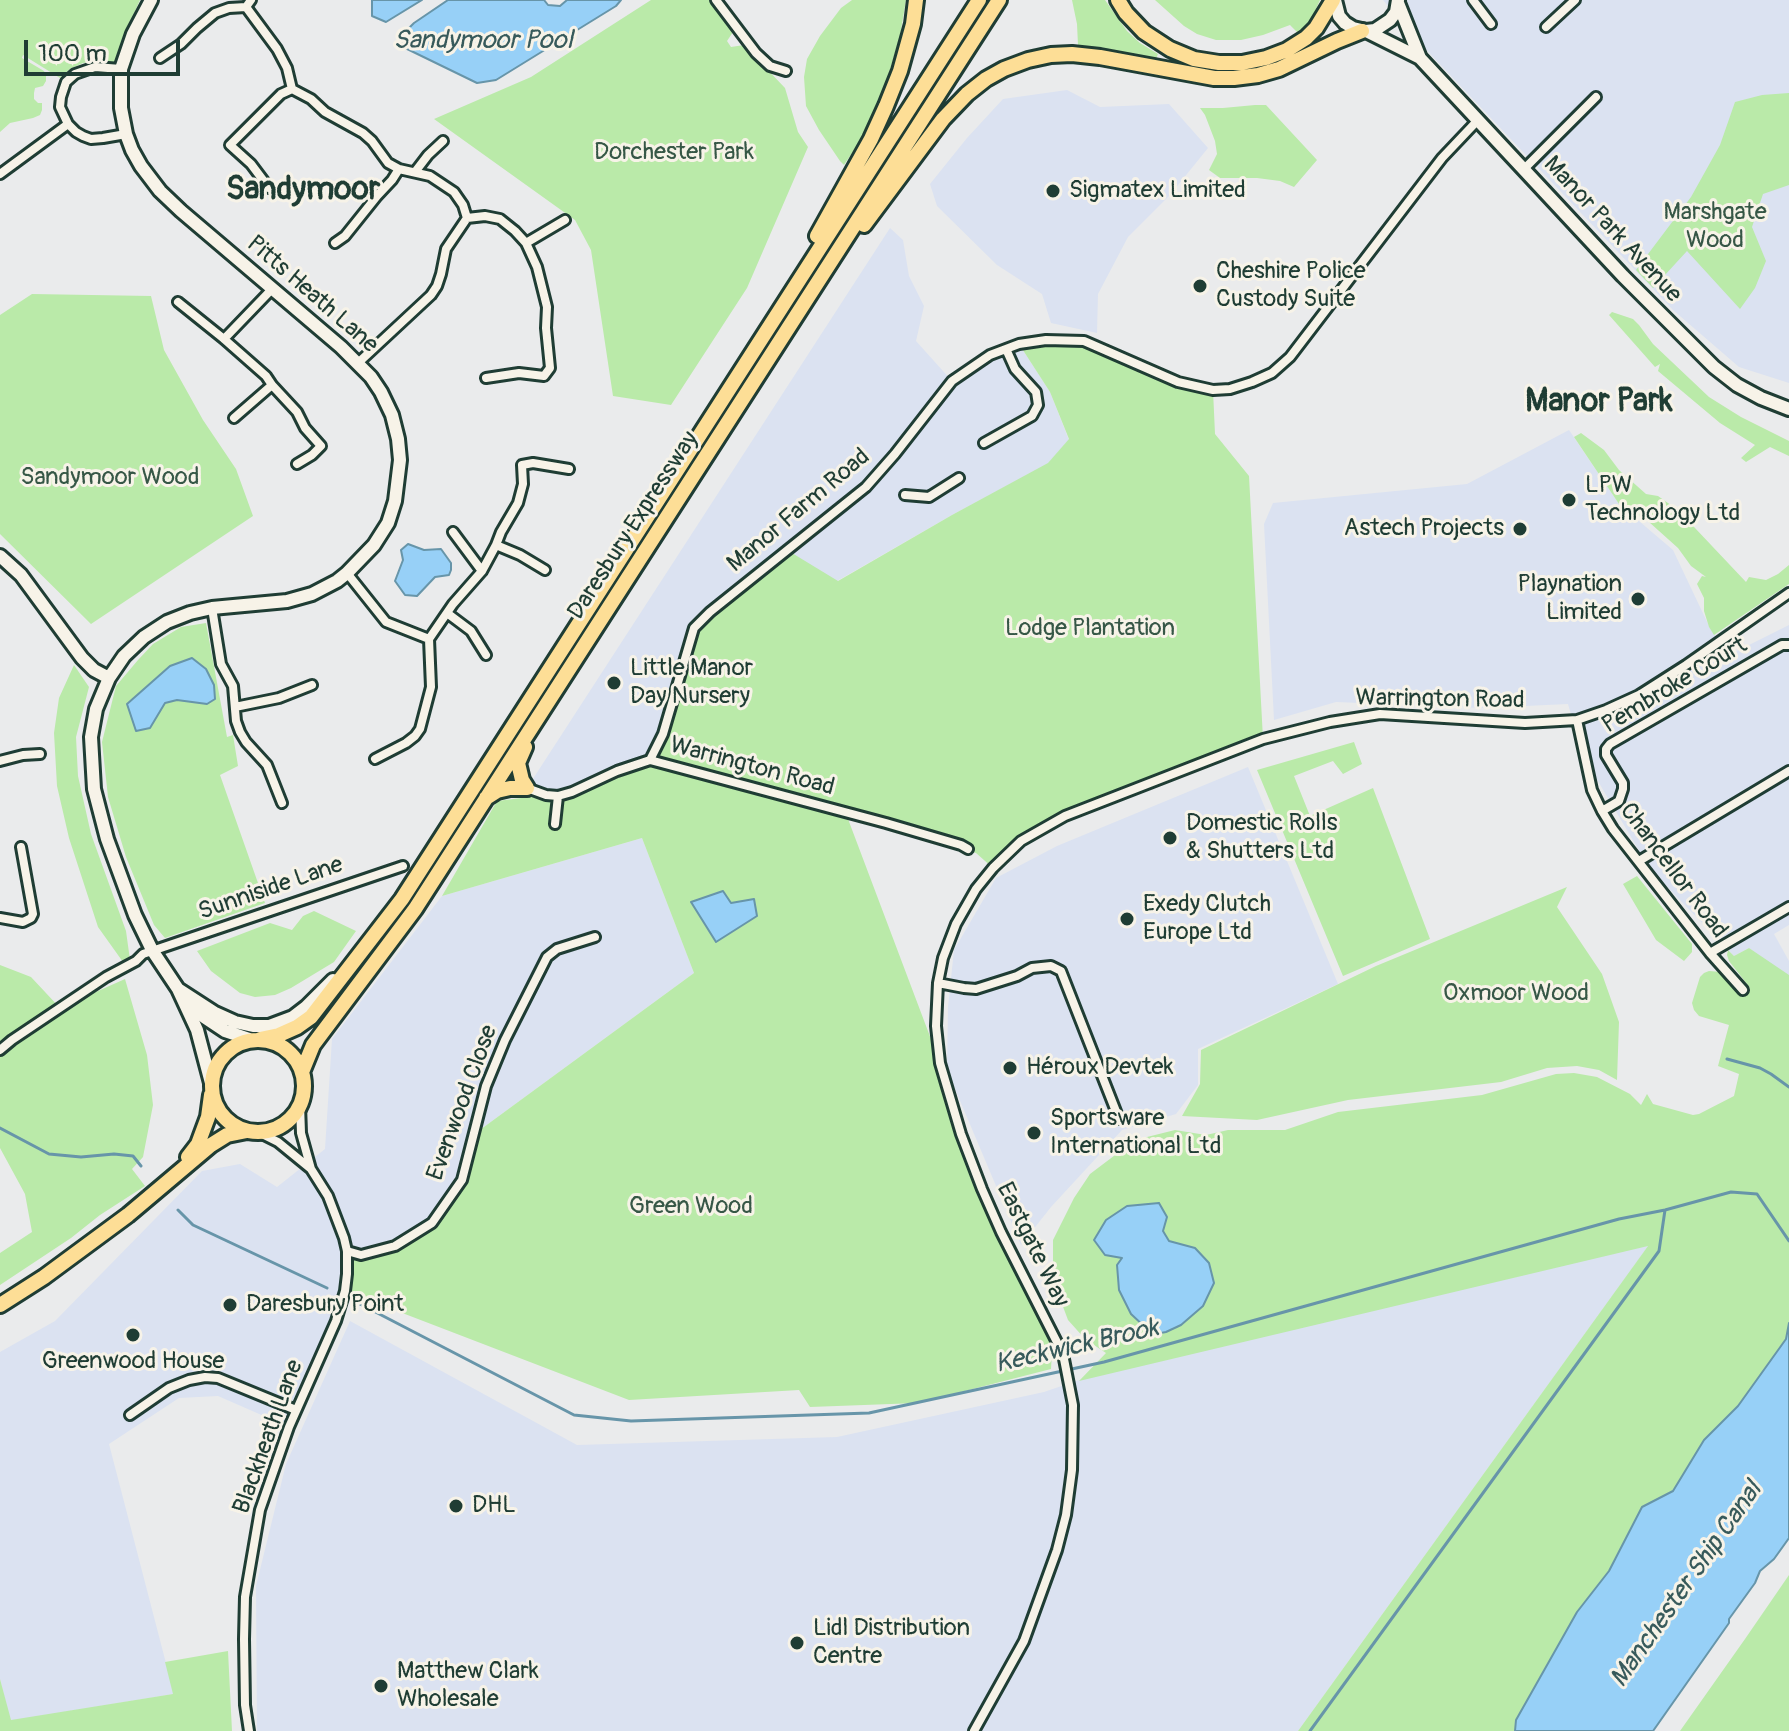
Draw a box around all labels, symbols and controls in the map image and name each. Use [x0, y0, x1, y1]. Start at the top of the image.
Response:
scale bar [28, 24, 184, 74]
water label: Sandymoor Pool [393, 25, 573, 57]
text: 100 m [38, 39, 107, 68]
park label: Dorchester Park [594, 139, 754, 167]
street label: Manor Park Avenue [1537, 151, 1687, 309]
district label: Sandymoor [226, 172, 380, 210]
place label: Sigmatex Limited [1069, 177, 1246, 205]
marker: Sigmatex Limited [1044, 182, 1062, 200]
park label: Marshgate Wood [1663, 199, 1767, 255]
street label: Pitts Heath Lane [240, 230, 384, 360]
place label: Cheshire Police Custody Suite [1216, 258, 1366, 314]
marker: Cheshire Police Custody Suite [1191, 277, 1209, 295]
district label: Manor Park [1525, 384, 1673, 422]
street label: Daresbury Expressway [562, 427, 706, 625]
street label: Manor Farm Road [722, 443, 876, 579]
park label: Sandymoor Wood [21, 464, 199, 492]
place label: LPW Technology Ltd [1585, 472, 1740, 528]
marker: LPW Technology Ltd [1560, 491, 1578, 509]
place label: Astech Projects [1344, 515, 1504, 543]
marker: Astech Projects [1511, 520, 1529, 538]
place label: Playnation Limited [1517, 571, 1622, 627]
marker: Playnation Limited [1629, 590, 1647, 608]
park label: Lodge Plantation [1005, 615, 1175, 643]
street label: Pembroke Court [1597, 631, 1753, 741]
place label: Little Manor Day Nursery [630, 655, 753, 711]
marker: Little Manor Day Nursery [605, 674, 623, 692]
street label: Warrington Road [1355, 684, 1525, 716]
street label: Warrington Road [667, 731, 837, 803]
street label: Chancellor Road [1613, 798, 1733, 944]
place label: Domestic Rolls & Shutters Ltd [1186, 810, 1337, 866]
marker: Domestic Rolls & Shutters Ltd [1161, 829, 1179, 847]
street label: Sunniside Lane [195, 851, 347, 927]
place label: Exedy Clutch Europe Ltd [1143, 891, 1271, 947]
marker: Exedy Clutch Europe Ltd [1118, 910, 1136, 928]
park label: Oxmoor Wood [1443, 980, 1589, 1008]
street label: Evenwood Close [422, 1021, 504, 1185]
place label: Héroux Devtek [1026, 1054, 1173, 1082]
marker: Héroux Devtek [1001, 1059, 1019, 1077]
place label: Sportsware International Ltd [1050, 1105, 1221, 1161]
marker: Sportsware International Ltd [1025, 1124, 1043, 1142]
street label: Eastgate Way [989, 1178, 1075, 1312]
park label: Green Wood [629, 1193, 753, 1221]
place label: Daresbury Point [246, 1291, 404, 1319]
marker: Daresbury Point [221, 1296, 239, 1314]
water label: Keckwick Brook [992, 1313, 1162, 1381]
marker: Greenwood House [124, 1326, 142, 1344]
place label: Greenwood House [42, 1348, 224, 1376]
street label: Blackheath Lane [228, 1356, 310, 1518]
water label: Manchester Ship Canal [1604, 1476, 1770, 1694]
place label: DHL [472, 1492, 516, 1520]
marker: DHL [447, 1497, 465, 1515]
place label: Lidl Distribution Centre [813, 1615, 970, 1671]
marker: Lidl Distribution Centre [788, 1634, 806, 1652]
place label: Matthew Clark Wholesale [397, 1658, 539, 1714]
marker: Matthew Clark Wholesale [372, 1677, 390, 1695]

